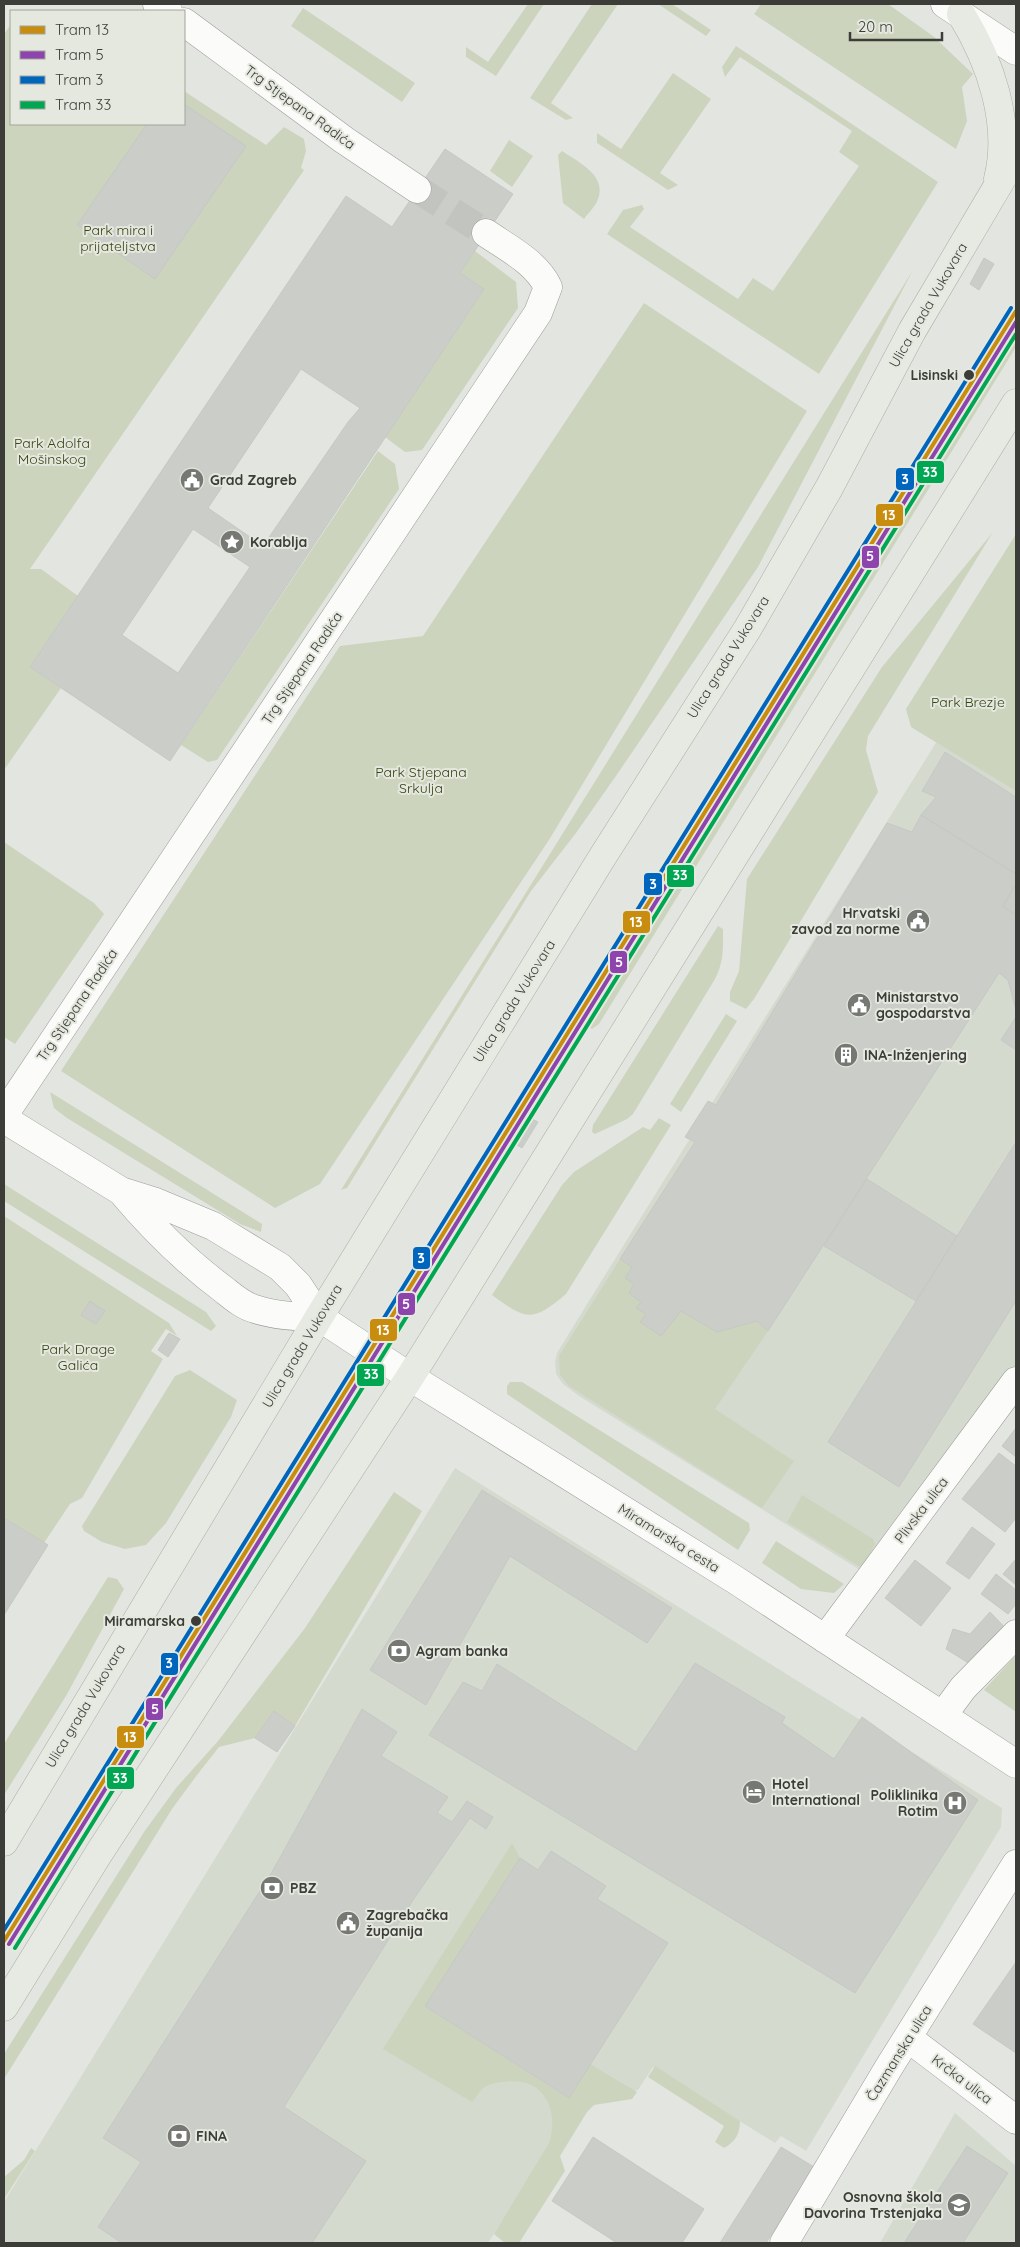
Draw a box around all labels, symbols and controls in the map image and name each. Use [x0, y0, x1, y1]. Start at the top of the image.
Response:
legend [10, 10, 185, 125]
scale bar [850, 10, 942, 42]
text: 20 m [858, 17, 893, 36]
text: Tram 13 [55, 20, 109, 39]
text: Tram 5 [55, 45, 104, 64]
street label: Trg Stjepana Radića [241, 61, 359, 153]
text: Tram 3 [55, 70, 104, 89]
text: Tram 33 [55, 95, 111, 114]
park label: Park mira i prijateljstva [80, 221, 156, 255]
street label: Ulica grada Vukovara [885, 239, 971, 371]
place label: Lisinski [910, 366, 958, 384]
marker: Lisinski [962, 368, 976, 382]
park label: Park Adolfa Mošinskog [14, 434, 90, 468]
line badge: 33 [916, 460, 945, 484]
text: 33 [922, 463, 938, 481]
public building icon: Grad Zagreb [179, 467, 205, 493]
line badge: 3 [895, 467, 915, 491]
text: 3 [901, 470, 909, 488]
place label: Grad Zagreb [210, 471, 297, 489]
line badge: 13 [875, 503, 904, 527]
text: 13 [883, 506, 895, 524]
place icon: Korablja [219, 529, 245, 555]
place label: Korablja [250, 533, 307, 551]
line badge: 5 [861, 545, 880, 569]
text: 5 [866, 547, 874, 565]
street label: Ulica grada Vukovara [683, 592, 773, 722]
street label: Trg Stjepana Radića [258, 608, 346, 728]
park label: Park Brezje [931, 693, 1005, 711]
park label: Park Stjepana Srkulja [375, 763, 467, 797]
line badge: 33 [666, 864, 695, 888]
text: 33 [672, 866, 688, 884]
line badge: 3 [643, 872, 663, 896]
text: 3 [649, 875, 657, 893]
place label: Hrvatski zavod za norme [792, 904, 900, 938]
public building icon: Hrvatski zavod za norme [905, 908, 931, 934]
line badge: 13 [622, 910, 651, 934]
text: 13 [630, 913, 642, 931]
street label: Ulica grada Vukovara [469, 936, 559, 1066]
street label: Trg Stjepana Radića [33, 945, 121, 1065]
line badge: 5 [609, 950, 628, 974]
text: 5 [615, 953, 623, 971]
place label: Ministarstvo gospodarstva [876, 988, 970, 1022]
public building icon: Ministarstvo gospodarstva [846, 992, 872, 1018]
building icon: INA-Inženjering [833, 1042, 859, 1068]
place label: INA-Inženjering [864, 1046, 967, 1064]
line badge: 3 [412, 1246, 431, 1270]
text: 3 [417, 1249, 425, 1267]
street label: Ulica grada Vukovara [258, 1281, 346, 1411]
line badge: 5 [397, 1292, 416, 1316]
text: 5 [402, 1295, 410, 1313]
line badge: 13 [369, 1318, 398, 1342]
text: 13 [377, 1321, 389, 1339]
park label: Park Drage Galića [41, 1340, 115, 1374]
line badge: 33 [356, 1363, 385, 1387]
text: 33 [363, 1365, 379, 1383]
street label: Plivska ulica [890, 1473, 952, 1547]
street label: Miramarska cesta [615, 1500, 723, 1576]
place label: Miramarska [104, 1612, 185, 1630]
marker: Miramarska [189, 1614, 203, 1628]
bank icon: Agram banka [386, 1638, 412, 1664]
street label: Ulica grada Vukovara [41, 1641, 129, 1771]
place label: Agram banka [416, 1642, 508, 1660]
line badge: 3 [160, 1652, 179, 1676]
text: 3 [165, 1654, 173, 1672]
line badge: 5 [145, 1697, 164, 1721]
text: 5 [151, 1700, 159, 1718]
line badge: 13 [116, 1725, 145, 1749]
text: 13 [124, 1728, 136, 1746]
line badge: 33 [106, 1766, 135, 1790]
text: 33 [112, 1769, 128, 1787]
place label: Hotel International [772, 1775, 860, 1809]
hotel icon: Hotel International [741, 1779, 767, 1805]
place label: Poliklinika Rotim [871, 1786, 938, 1820]
hospital icon: Poliklinika Rotim [942, 1790, 968, 1816]
bank icon: PBZ [259, 1875, 285, 1901]
place label: PBZ [290, 1879, 317, 1897]
place label: Zagrebačka županija [366, 1906, 448, 1940]
public building icon: Zagrebačka županija [335, 1910, 361, 1936]
street label: Čazmanska ulica [862, 2002, 936, 2104]
street label: Krčka ulica [928, 2050, 996, 2108]
bank icon: FINA [166, 2123, 192, 2149]
place label: FINA [196, 2127, 227, 2145]
place label: Osnovna škola Davorina Trstenjaka [804, 2188, 942, 2222]
school or university icon: Osnovna škola Davorina Trstenjaka [946, 2192, 972, 2218]

